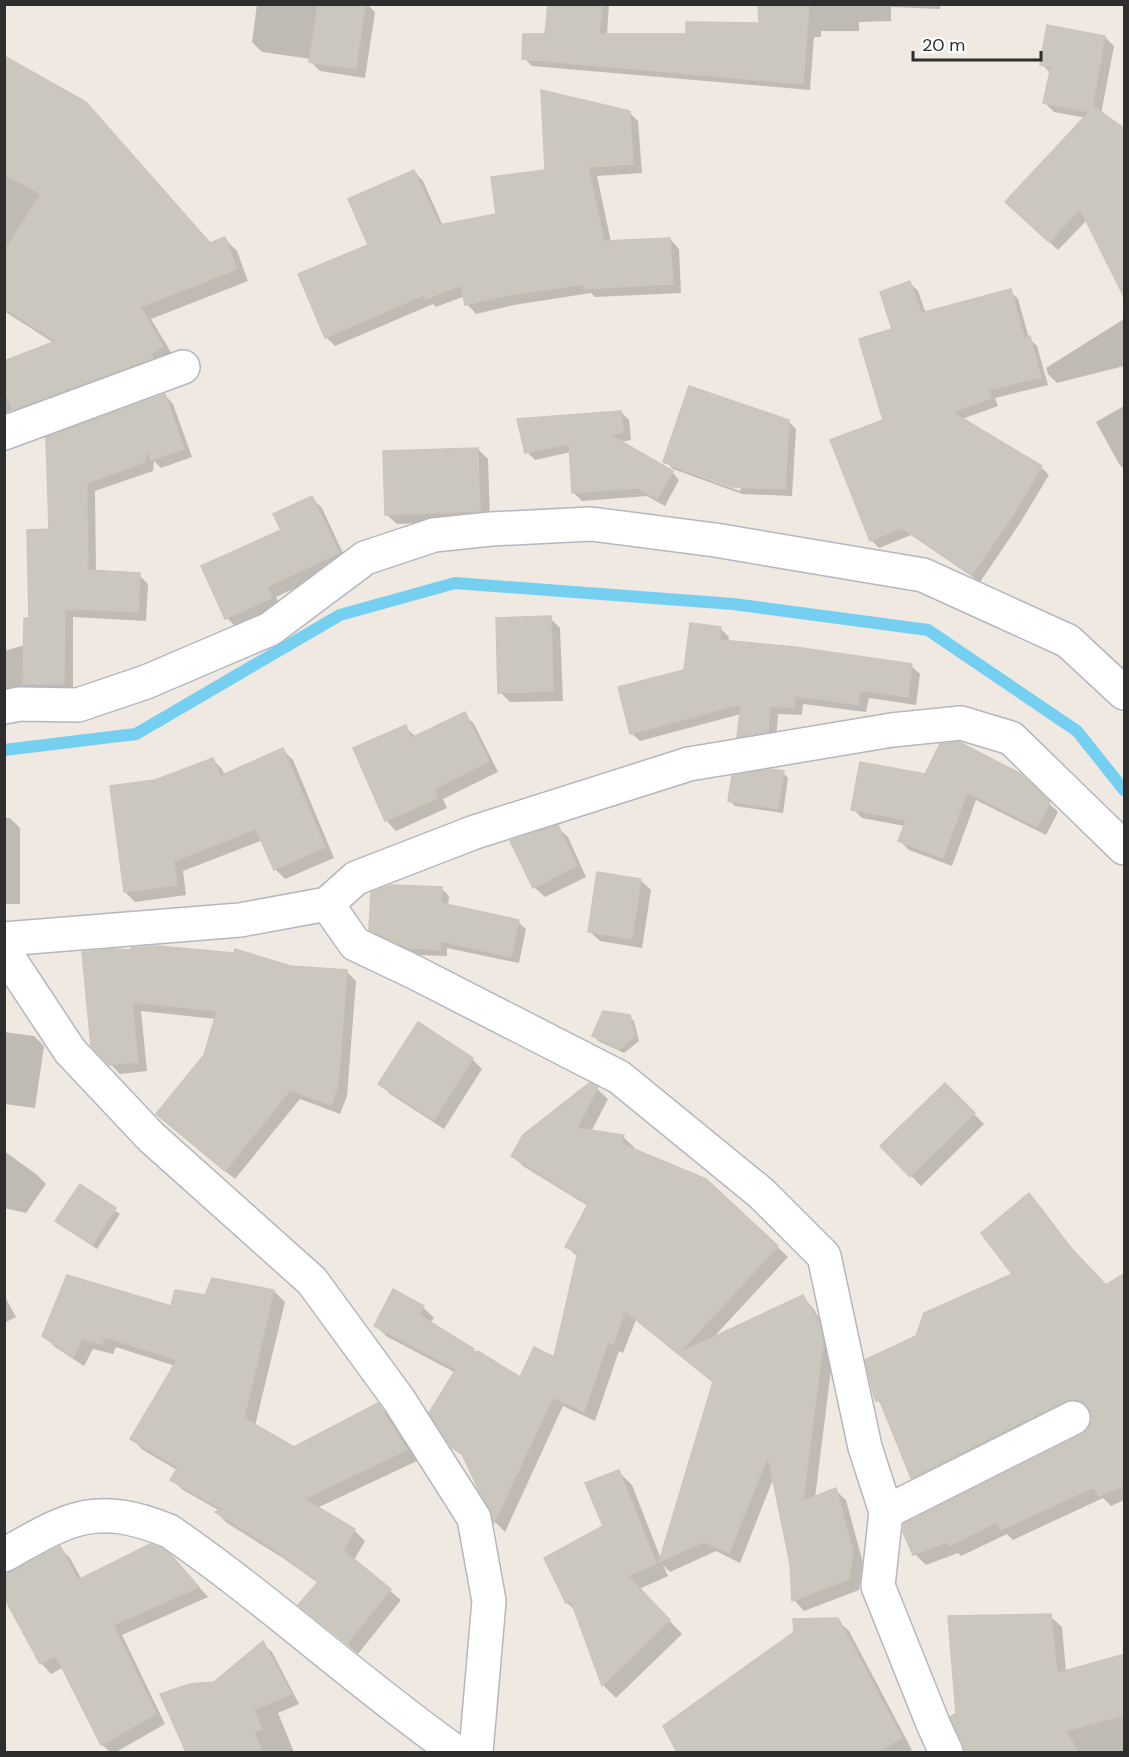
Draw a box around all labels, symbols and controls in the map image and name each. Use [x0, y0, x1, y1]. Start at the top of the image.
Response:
scale bar [913, 24, 1040, 62]
text: 20 m [922, 33, 965, 57]

